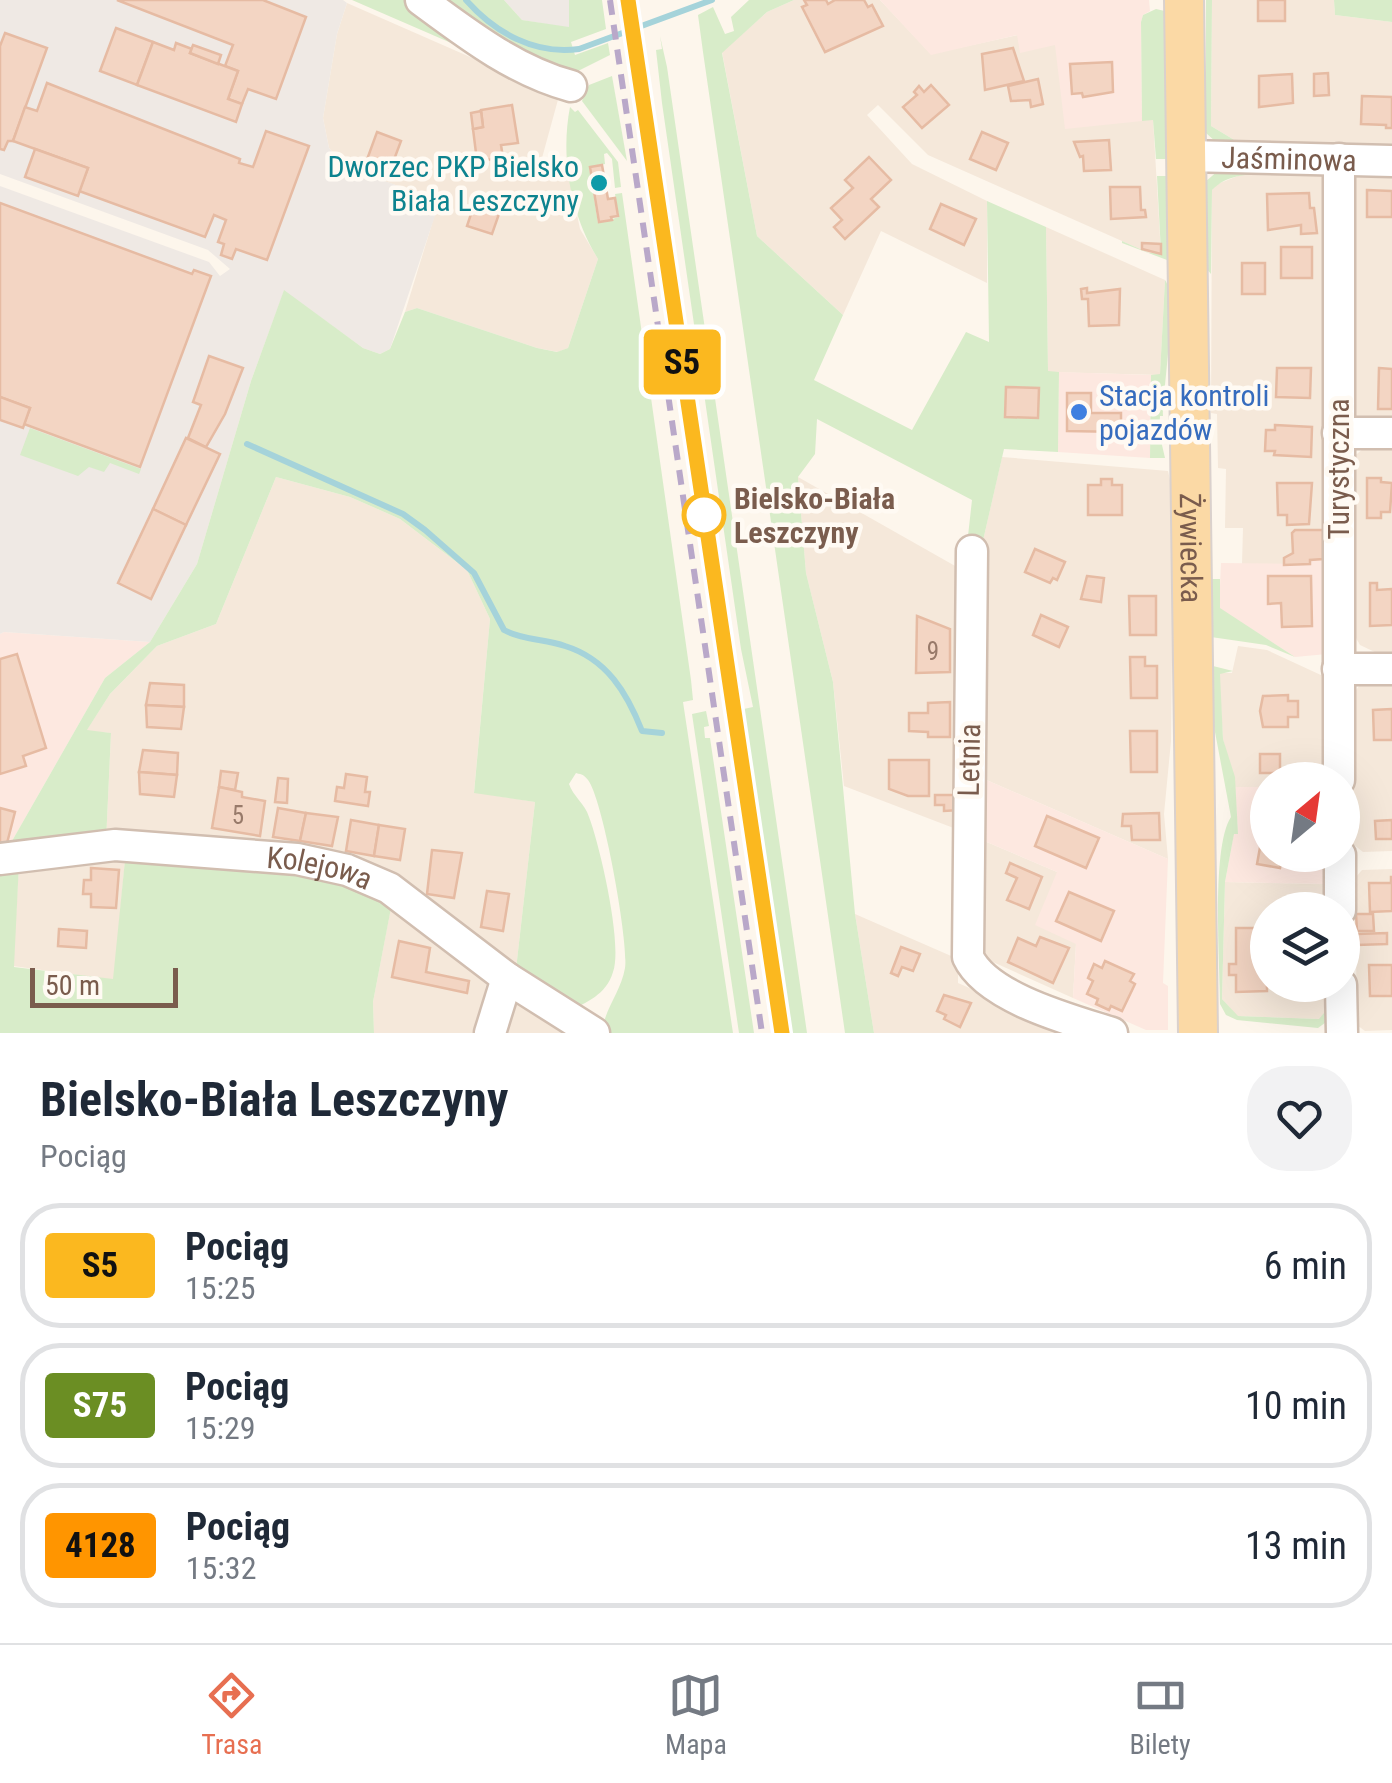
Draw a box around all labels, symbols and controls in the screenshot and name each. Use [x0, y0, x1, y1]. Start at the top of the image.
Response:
street label: Jaśminowa [1221, 139, 1357, 178]
place label: Dworzec PKP Bielsko Biała Leszczyny [327, 149, 579, 218]
marker: Dworzec PKP Bielsko Biała Leszczyny [588, 172, 610, 194]
line badge: S5 [637, 330, 727, 394]
text: S5 [664, 342, 700, 383]
place label: Stacja kontroli pojazdów [1099, 378, 1269, 447]
street label: Turystyczna [1321, 398, 1356, 540]
marker: Stacja kontroli pojazdów [1068, 401, 1090, 423]
place label: Bielsko-Biała Leszczyny [734, 481, 895, 550]
street label: Żywiecka [1173, 493, 1210, 603]
marker: Bielsko-Biała Leszczyny [683, 494, 725, 536]
house number: 9 [927, 637, 939, 666]
street label: Letnia [951, 723, 987, 797]
north arrow [1250, 762, 1360, 872]
map controls [1250, 762, 1360, 1002]
house number: 5 [232, 801, 244, 830]
street label: Kolejowa [266, 839, 378, 896]
button: layers [1250, 892, 1360, 1002]
scale bar [30, 963, 178, 1008]
text: 50 m [45, 969, 100, 1002]
button: heart [1247, 1066, 1352, 1171]
text: Bielsko-Biała Leszczyny [40, 1071, 508, 1128]
text: Pociąg [40, 1137, 127, 1175]
text: Pociąg [185, 1225, 289, 1269]
text: 6 min [1264, 1244, 1347, 1288]
text: S5 [82, 1245, 118, 1286]
text: 15:25 [185, 1269, 256, 1307]
text: Pociąg [185, 1365, 289, 1409]
text: 10 min [1245, 1384, 1347, 1428]
text: S75 [73, 1385, 127, 1426]
text: 15:29 [185, 1409, 256, 1447]
text: Pociąg [186, 1505, 290, 1549]
text: 13 min [1245, 1524, 1347, 1568]
text: 4128 [65, 1525, 136, 1566]
text: 15:32 [186, 1549, 256, 1587]
tab: Trasa [201, 1668, 262, 1761]
tab: Mapa [665, 1668, 727, 1761]
tab: Bilety [1129, 1668, 1191, 1761]

